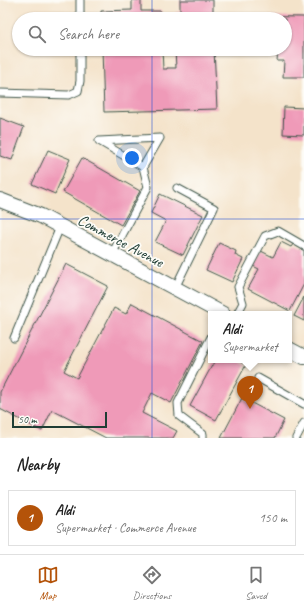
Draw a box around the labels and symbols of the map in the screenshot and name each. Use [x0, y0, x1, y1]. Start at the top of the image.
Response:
your location [122, 148, 142, 168]
street label: Commerce Avenue [74, 210, 169, 273]
pin: 1 [237, 376, 263, 409]
scale bar [12, 410, 107, 429]

